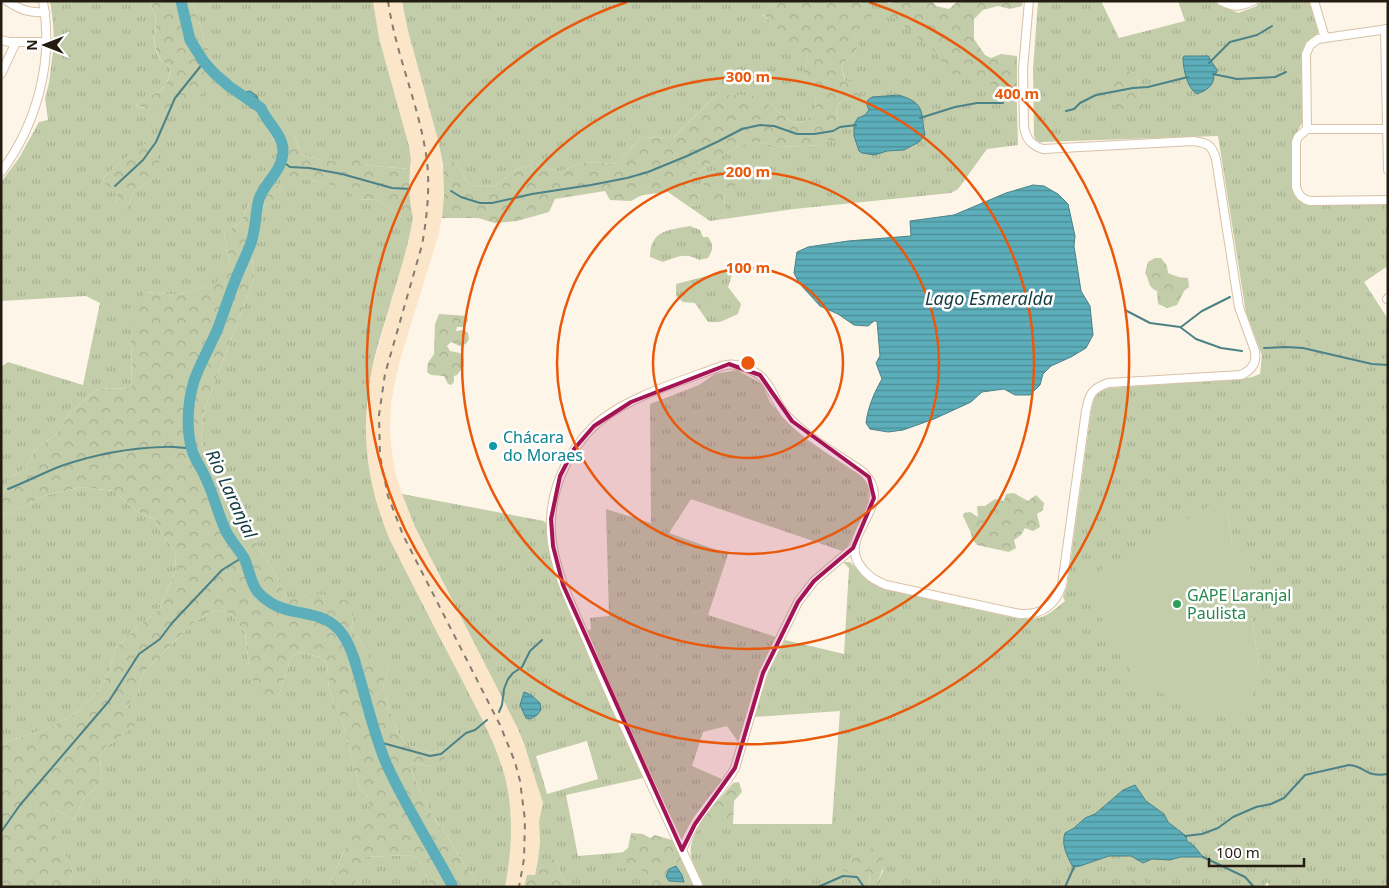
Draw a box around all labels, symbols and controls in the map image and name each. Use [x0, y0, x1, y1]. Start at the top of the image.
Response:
north arrow [20, 20, 70, 70]
text: N [22, 39, 41, 51]
text: 300 m [726, 66, 770, 86]
text: 400 m [995, 83, 1039, 103]
text: 200 m [726, 161, 770, 181]
text: 100 m [726, 257, 770, 277]
water label: Lago Esmeralda [925, 286, 1053, 310]
centre of rings [739, 354, 757, 372]
place label: Chácara do Moraes [503, 426, 583, 466]
marker: Chácara do Moraes [487, 440, 499, 452]
water label: Rio Laranjal [201, 445, 263, 542]
place label: GAPE Laranjal Paulista [1187, 584, 1291, 624]
marker: GAPE Laranjal Paulista [1171, 598, 1183, 610]
scale bar [1209, 836, 1304, 868]
text: 100 m [1216, 842, 1260, 862]

